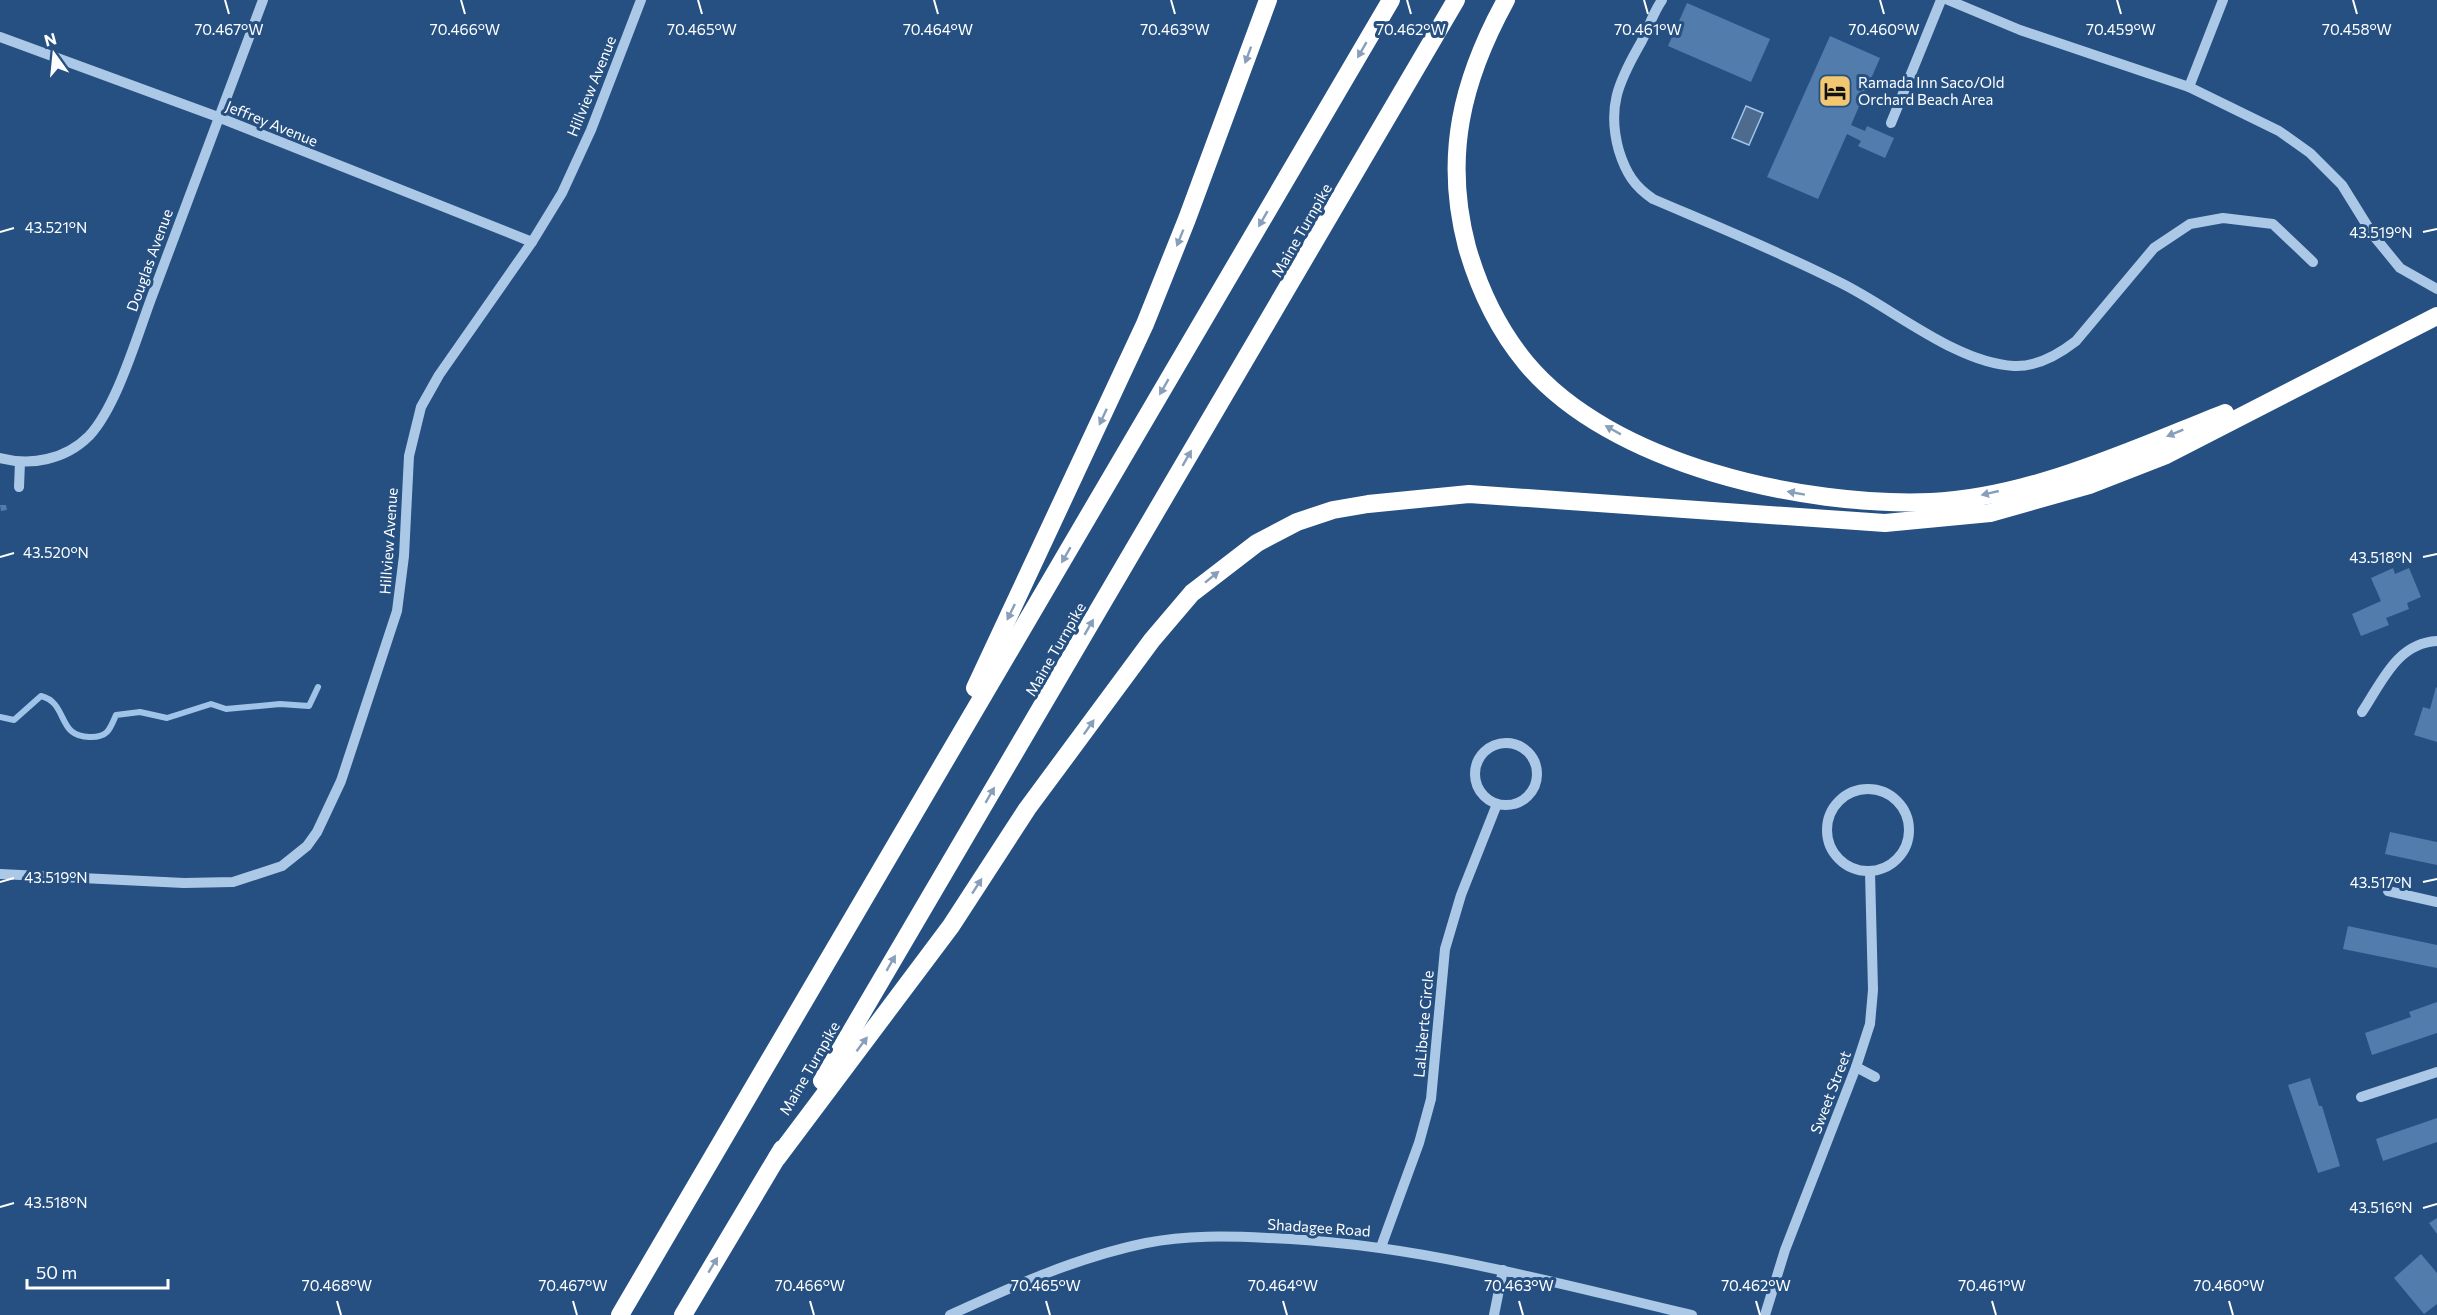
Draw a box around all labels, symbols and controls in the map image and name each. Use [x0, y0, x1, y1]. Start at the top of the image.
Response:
text: 70.467°W [194, 20, 264, 38]
text: 70.466°W [430, 20, 500, 38]
text: 70.465°W [667, 20, 737, 38]
text: 70.464°W [903, 20, 973, 38]
text: 70.463°W [1140, 20, 1210, 38]
text: 70.462°W [1376, 20, 1446, 38]
text: 70.461°W [1614, 20, 1682, 38]
text: 70.460°W [1849, 20, 1919, 38]
text: 70.459°W [2086, 20, 2156, 38]
text: 70.458°W [2322, 20, 2392, 38]
north arrow [24, 24, 84, 84]
text: N [42, 28, 58, 50]
street label: Hillview Avenue [563, 33, 619, 139]
one-way arrow [1357, 42, 1367, 59]
one-way arrow [1242, 46, 1252, 64]
hotel icon: Ramada Inn Saco/Old Orchard Beach Area [1817, 73, 1853, 109]
place label: Ramada Inn Saco/Old Orchard Beach Area [1858, 73, 2004, 108]
street label: Jeffrey Avenue [223, 96, 321, 150]
street label: Maine Turnpike [1267, 180, 1335, 280]
street label: Douglas Avenue [122, 206, 176, 314]
one-way arrow [1258, 211, 1268, 228]
text: 43.521°N [25, 218, 87, 236]
text: 43.519°N [2349, 223, 2413, 241]
one-way arrow [1175, 229, 1185, 247]
one-way arrow [1159, 379, 1170, 395]
one-way arrow [1098, 408, 1108, 426]
one-way arrow [1604, 425, 1621, 435]
one-way arrow [2166, 429, 2184, 438]
one-way arrow [1182, 450, 1193, 466]
street label: Hillview Avenue [375, 487, 401, 595]
one-way arrow [1787, 488, 1806, 497]
one-way arrow [1980, 489, 1999, 498]
text: 43.520°N [23, 543, 89, 561]
one-way arrow [1060, 547, 1071, 563]
text: 43.518°N [2349, 548, 2413, 566]
one-way arrow [1204, 571, 1219, 584]
street label: Maine Turnpike [1021, 599, 1089, 699]
one-way arrow [1007, 604, 1016, 621]
one-way arrow [1083, 619, 1094, 635]
one-way arrow [1083, 720, 1095, 736]
one-way arrow [985, 786, 995, 803]
text: 43.519°N [24, 868, 88, 886]
text: 43.517°N [2350, 873, 2412, 891]
one-way arrow [971, 878, 982, 895]
one-way arrow [886, 955, 897, 971]
street label: LaLiberte Circle [1409, 970, 1437, 1078]
street label: Maine Turnpike [775, 1018, 843, 1118]
one-way arrow [856, 1037, 868, 1053]
street label: Sweet Street [1806, 1048, 1854, 1136]
text: 43.518°N [24, 1193, 88, 1211]
text: 43.516°N [2349, 1198, 2413, 1216]
street label: Shadagee Road [1267, 1214, 1371, 1240]
scale bar [27, 1252, 168, 1290]
one-way arrow [708, 1257, 719, 1273]
text: 50 m [36, 1261, 77, 1283]
text: 70.468°W [302, 1276, 372, 1294]
text: 70.467°W [538, 1276, 608, 1294]
text: 70.466°W [775, 1276, 845, 1294]
text: 70.465°W [1011, 1276, 1081, 1294]
text: 70.464°W [1248, 1276, 1318, 1294]
text: 70.463°W [1484, 1276, 1554, 1294]
text: 70.462°W [1721, 1276, 1791, 1294]
text: 70.461°W [1958, 1276, 2026, 1294]
text: 70.460°W [2194, 1276, 2264, 1294]

